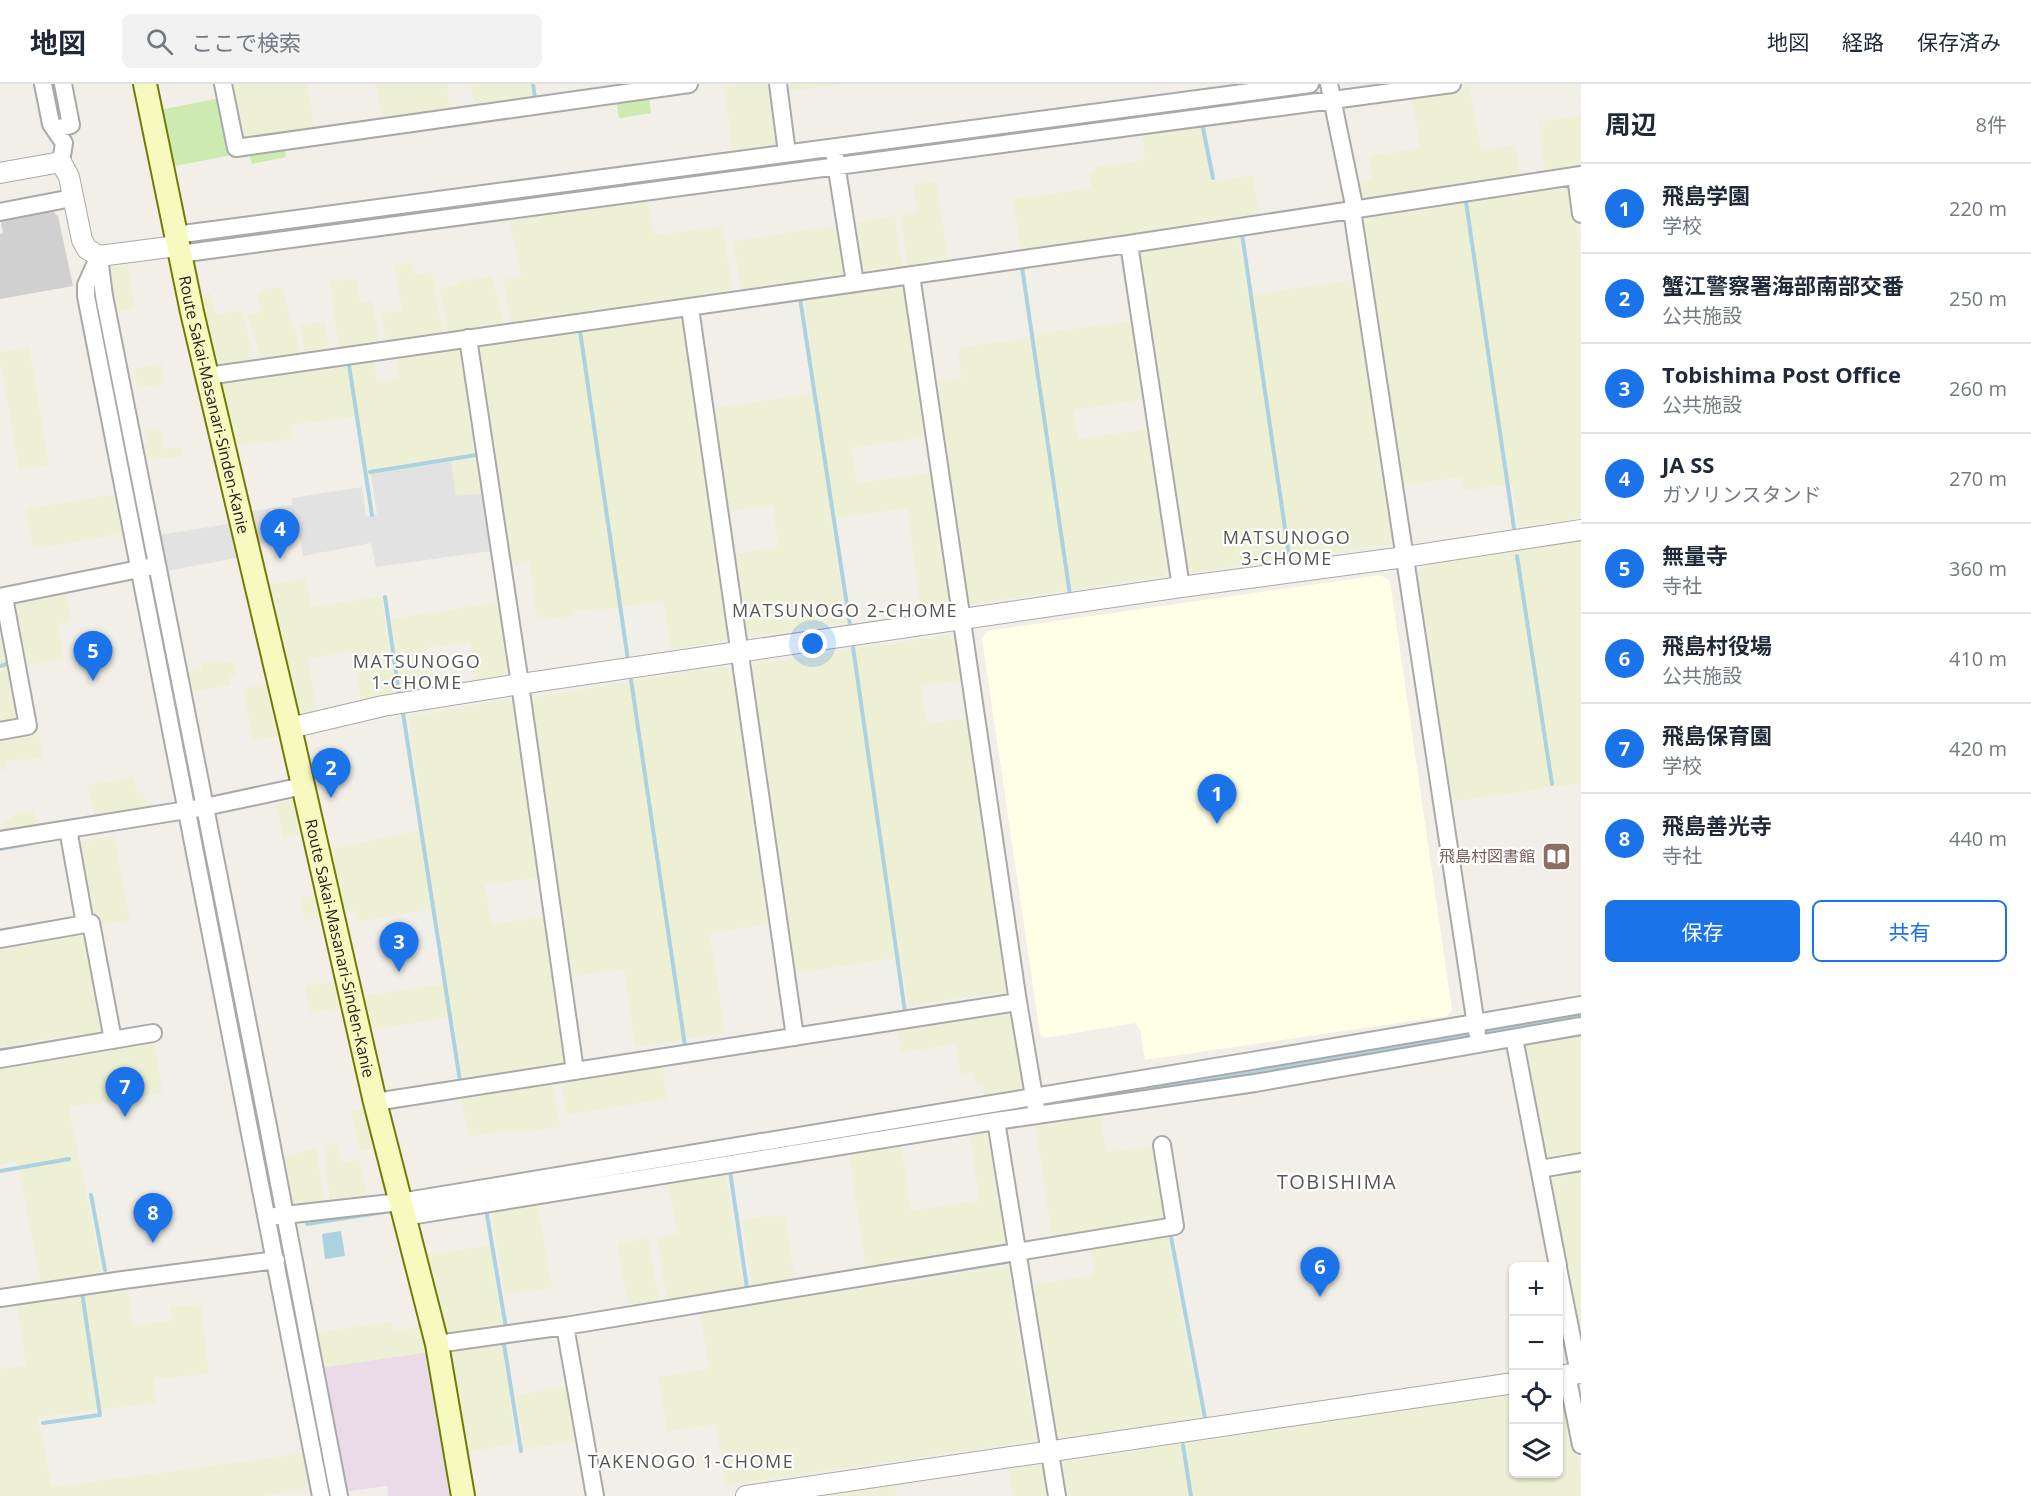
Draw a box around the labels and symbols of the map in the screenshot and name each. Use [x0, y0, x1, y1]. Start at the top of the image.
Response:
street label: Route Sakai-Masanari-Sinden-Kanie [174, 273, 255, 536]
pin: 4 [260, 510, 300, 559]
district label: MATSUNOGO 3-CHOME [1223, 525, 1351, 570]
district label: MATSUNOGO 2-CHOME [732, 598, 958, 622]
your location [798, 629, 827, 658]
pin: 5 [74, 632, 112, 681]
district label: MATSUNOGO 1-CHOME [353, 649, 481, 694]
pin: 2 [312, 748, 350, 798]
pin: 1 [1198, 774, 1236, 824]
street label: Route Sakai-Masanari-Sinden-Kanie [300, 817, 380, 1080]
library icon: 飛島村図書館 [1540, 840, 1572, 872]
place label: 飛島村図書館 [1439, 845, 1535, 867]
pin: 3 [380, 922, 418, 972]
pin: 7 [106, 1068, 144, 1117]
district label: TOBISHIMA [1277, 1168, 1397, 1195]
pin: 8 [134, 1194, 172, 1243]
pin: 6 [1300, 1248, 1340, 1297]
district label: TAKENOGO 1-CHOME [588, 1449, 794, 1473]

